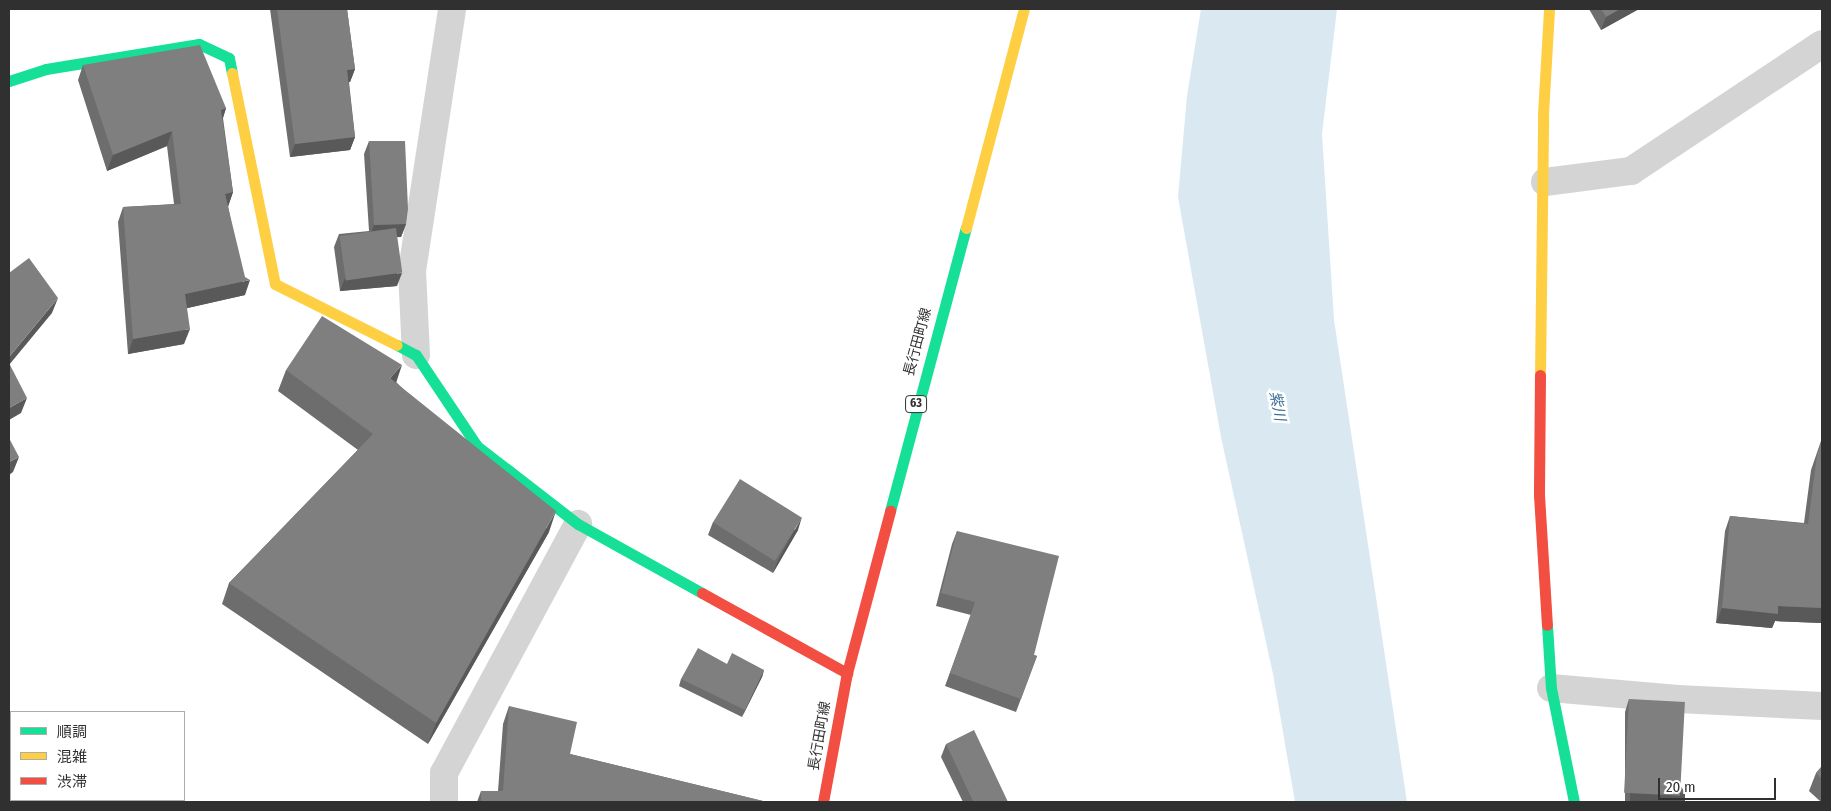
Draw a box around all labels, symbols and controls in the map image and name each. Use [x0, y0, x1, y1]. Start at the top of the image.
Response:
street label: 長行田町線 [901, 306, 935, 378]
water label: 紫川 [1266, 390, 1288, 422]
road number: 63 [905, 394, 927, 414]
street label: 長行田町線 [806, 700, 834, 772]
legend [10, 711, 185, 801]
text: 順調 [57, 723, 87, 741]
text: 混雑 [57, 748, 87, 766]
scale bar [1661, 768, 1778, 800]
text: 渋滞 [57, 773, 87, 791]
text: 20 m [1666, 778, 1696, 796]

